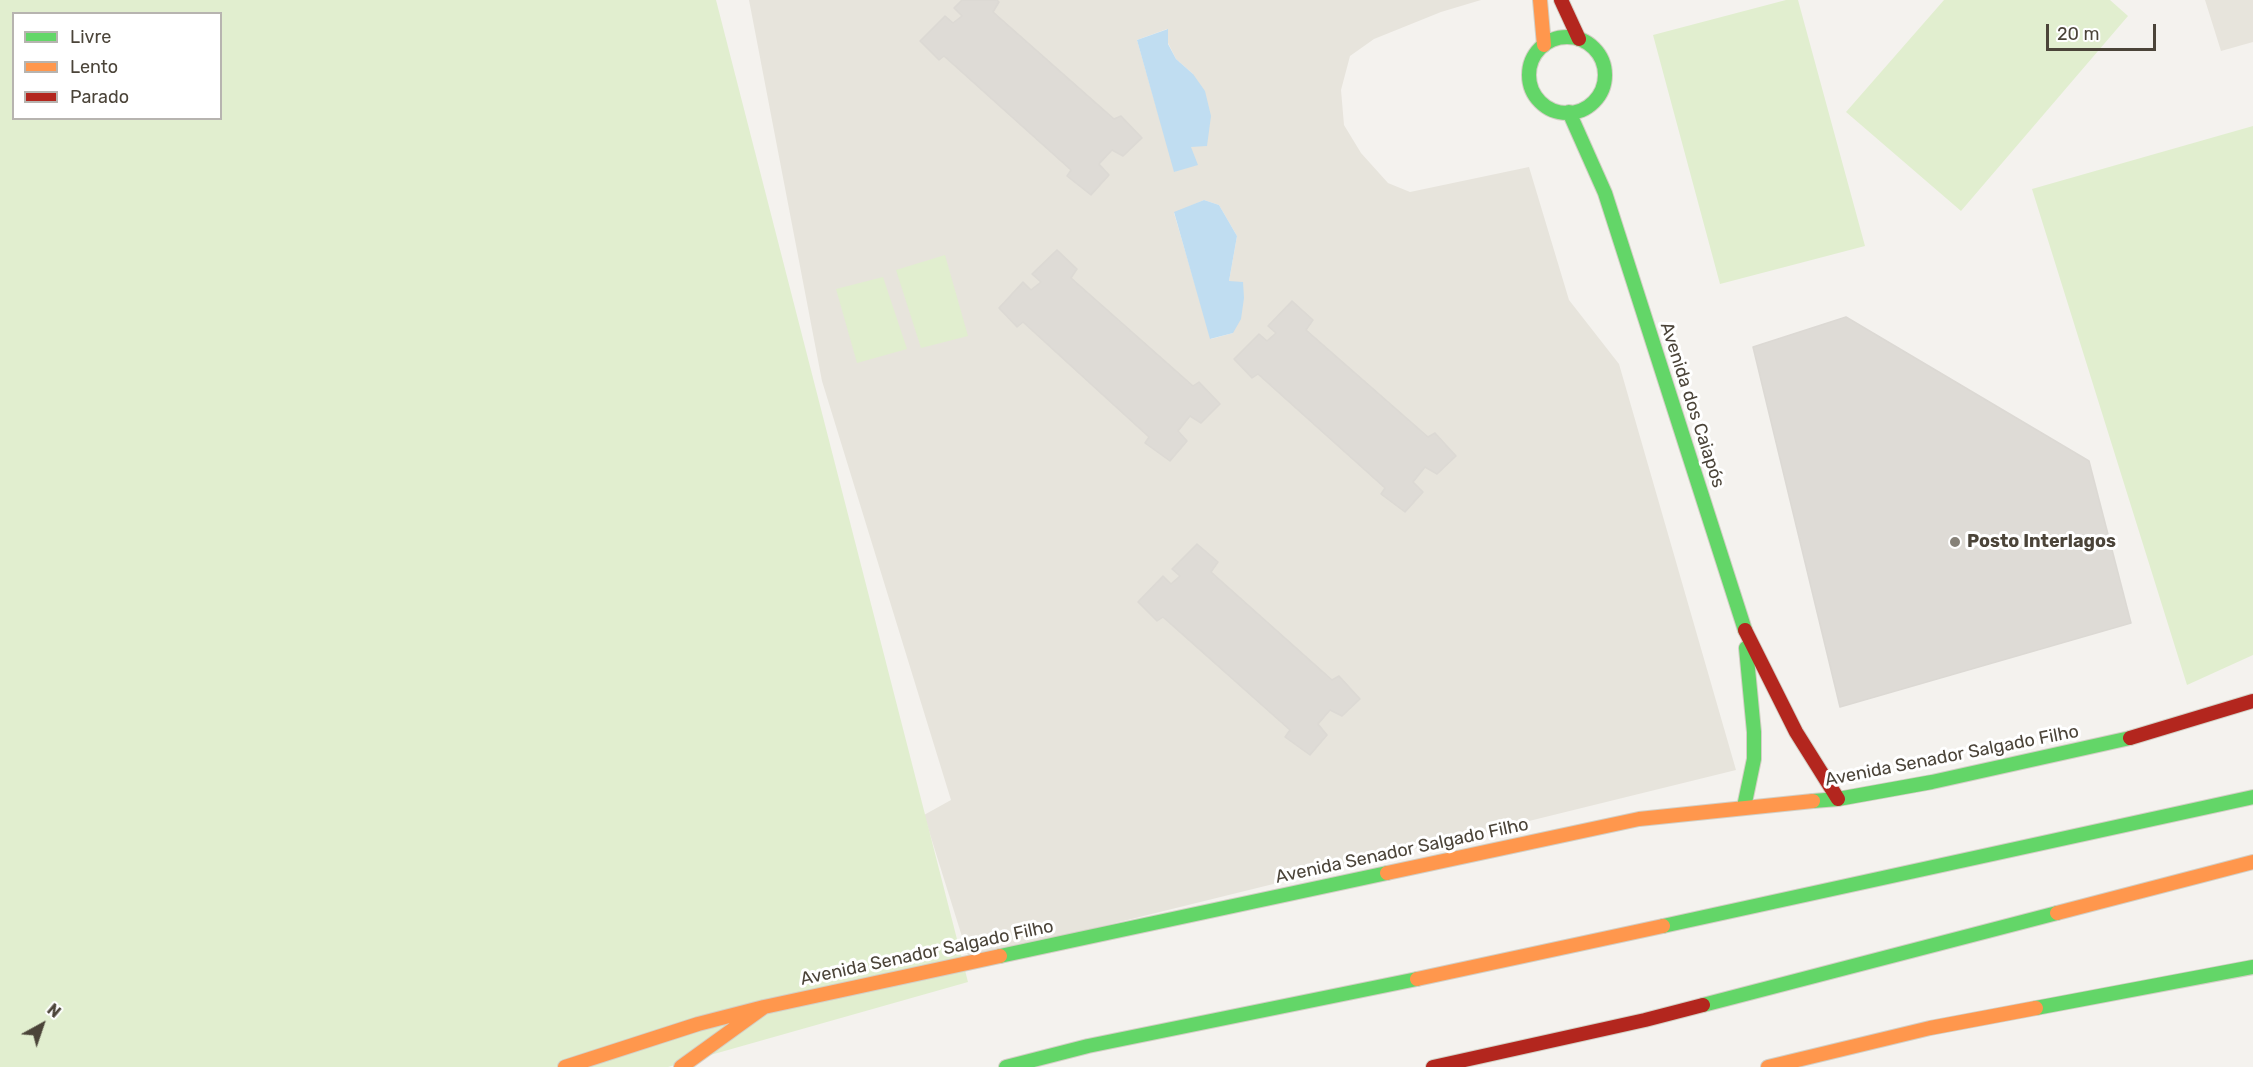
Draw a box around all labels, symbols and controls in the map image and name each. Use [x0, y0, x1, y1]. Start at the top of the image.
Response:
legend [12, 12, 222, 120]
scale bar [2049, 12, 2158, 50]
text: 20 m [2057, 23, 2099, 45]
text: Livre [70, 26, 111, 48]
text: Lento [70, 56, 118, 78]
text: Parado [70, 86, 129, 108]
street label: Avenida dos Caiapós [1655, 320, 1729, 490]
place label: Posto Interlagos [1967, 531, 2116, 553]
marker: Posto Interlagos [1948, 535, 1962, 549]
street label: Avenida Senador Salgado Filho [1823, 721, 2081, 791]
street label: Avenida Senador Salgado Filho [1274, 814, 1530, 888]
street label: Avenida Senador Salgado Filho [799, 916, 1055, 990]
north arrow [12, 995, 72, 1055]
text: N [43, 1000, 64, 1022]

